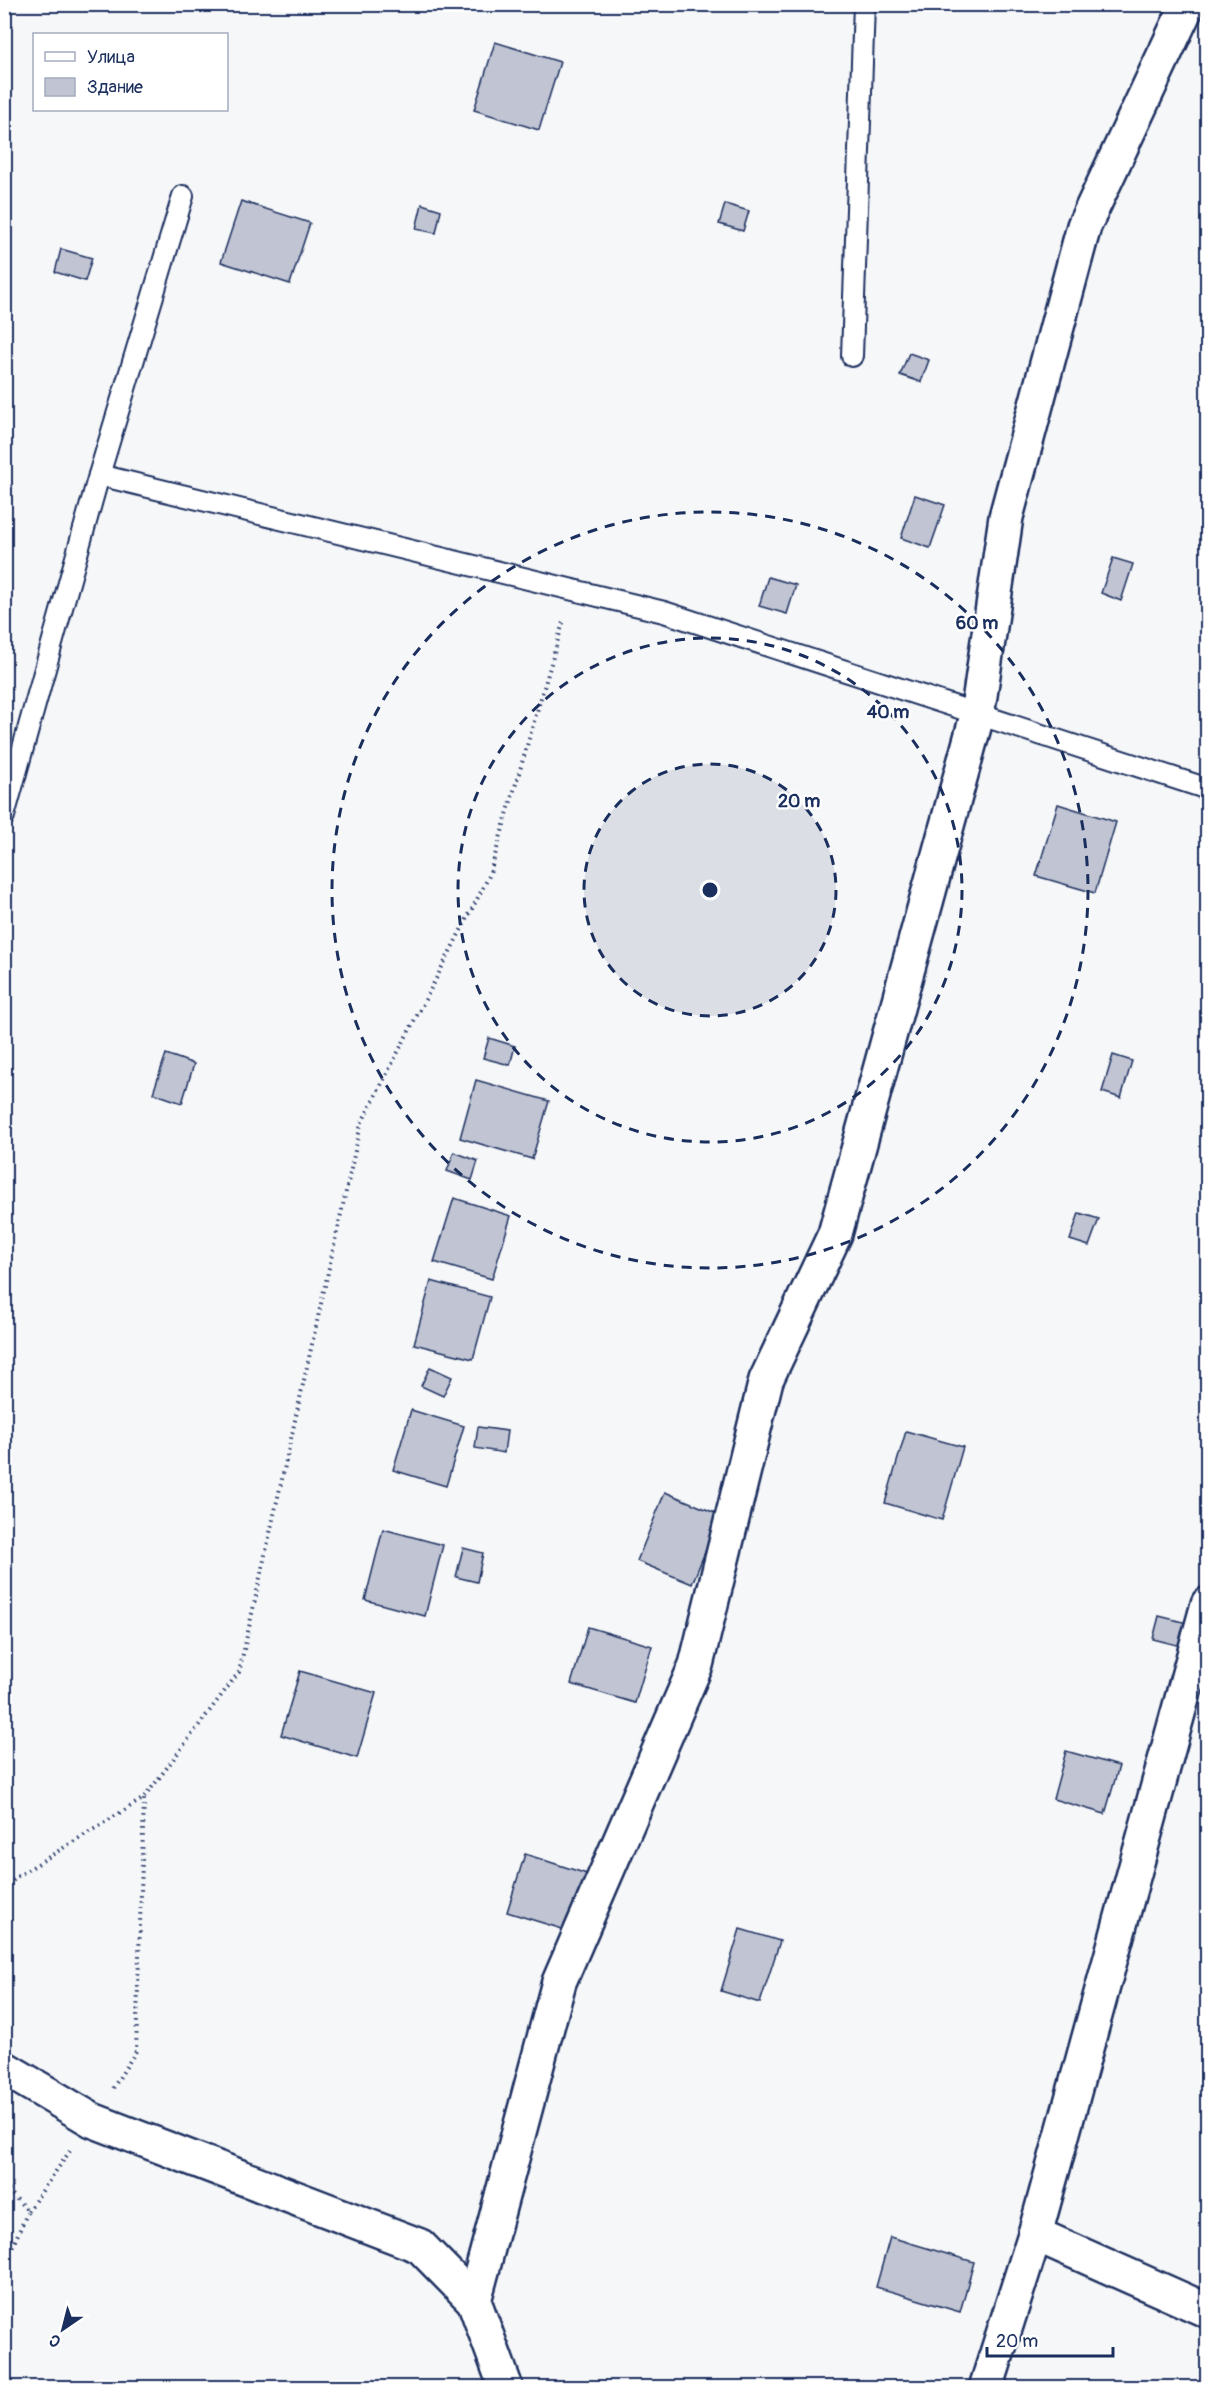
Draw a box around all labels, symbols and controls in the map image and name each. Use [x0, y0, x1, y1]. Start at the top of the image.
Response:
legend [33, 33, 228, 111]
text: Улица [87, 46, 135, 69]
text: Здание [87, 76, 143, 99]
text: 60 m [956, 612, 998, 635]
text: 40 m [867, 701, 909, 724]
text: 20 m [778, 790, 820, 813]
centre of rings [700, 880, 720, 900]
north arrow [33, 2299, 93, 2359]
scale bar [987, 2320, 1113, 2358]
text: С [45, 2329, 65, 2351]
text: 20 m [996, 2330, 1038, 2353]

